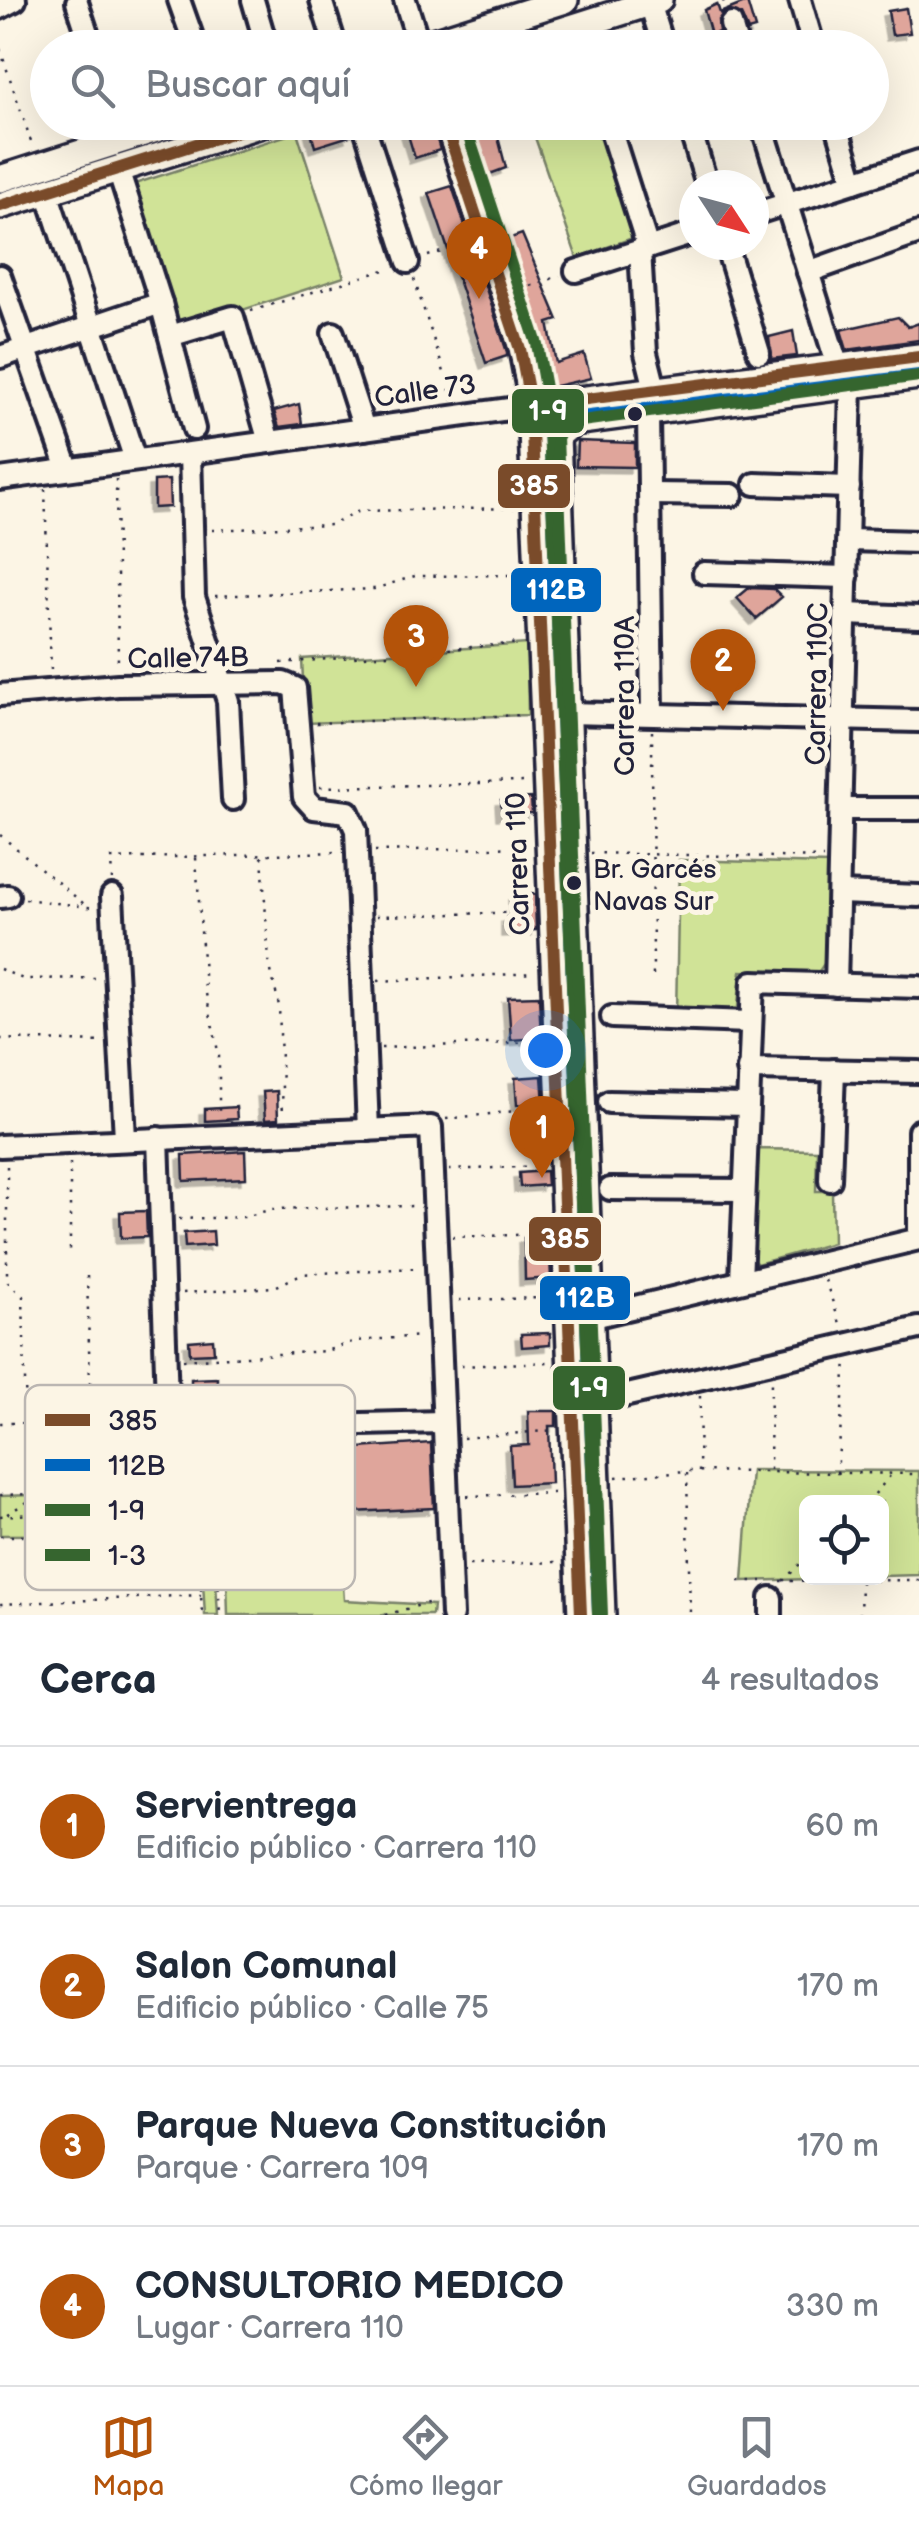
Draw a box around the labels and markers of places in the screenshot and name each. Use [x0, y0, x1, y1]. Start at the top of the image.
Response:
pin: 4 [446, 216, 512, 299]
unlabelled marker [625, 404, 645, 424]
pin: 3 [384, 604, 448, 687]
pin: 2 [690, 628, 756, 711]
place label: Br. Garcés Navas Sur [593, 855, 716, 918]
marker: Br. Garcés Navas Sur [564, 873, 584, 893]
pin: 1 [510, 1096, 574, 1178]

